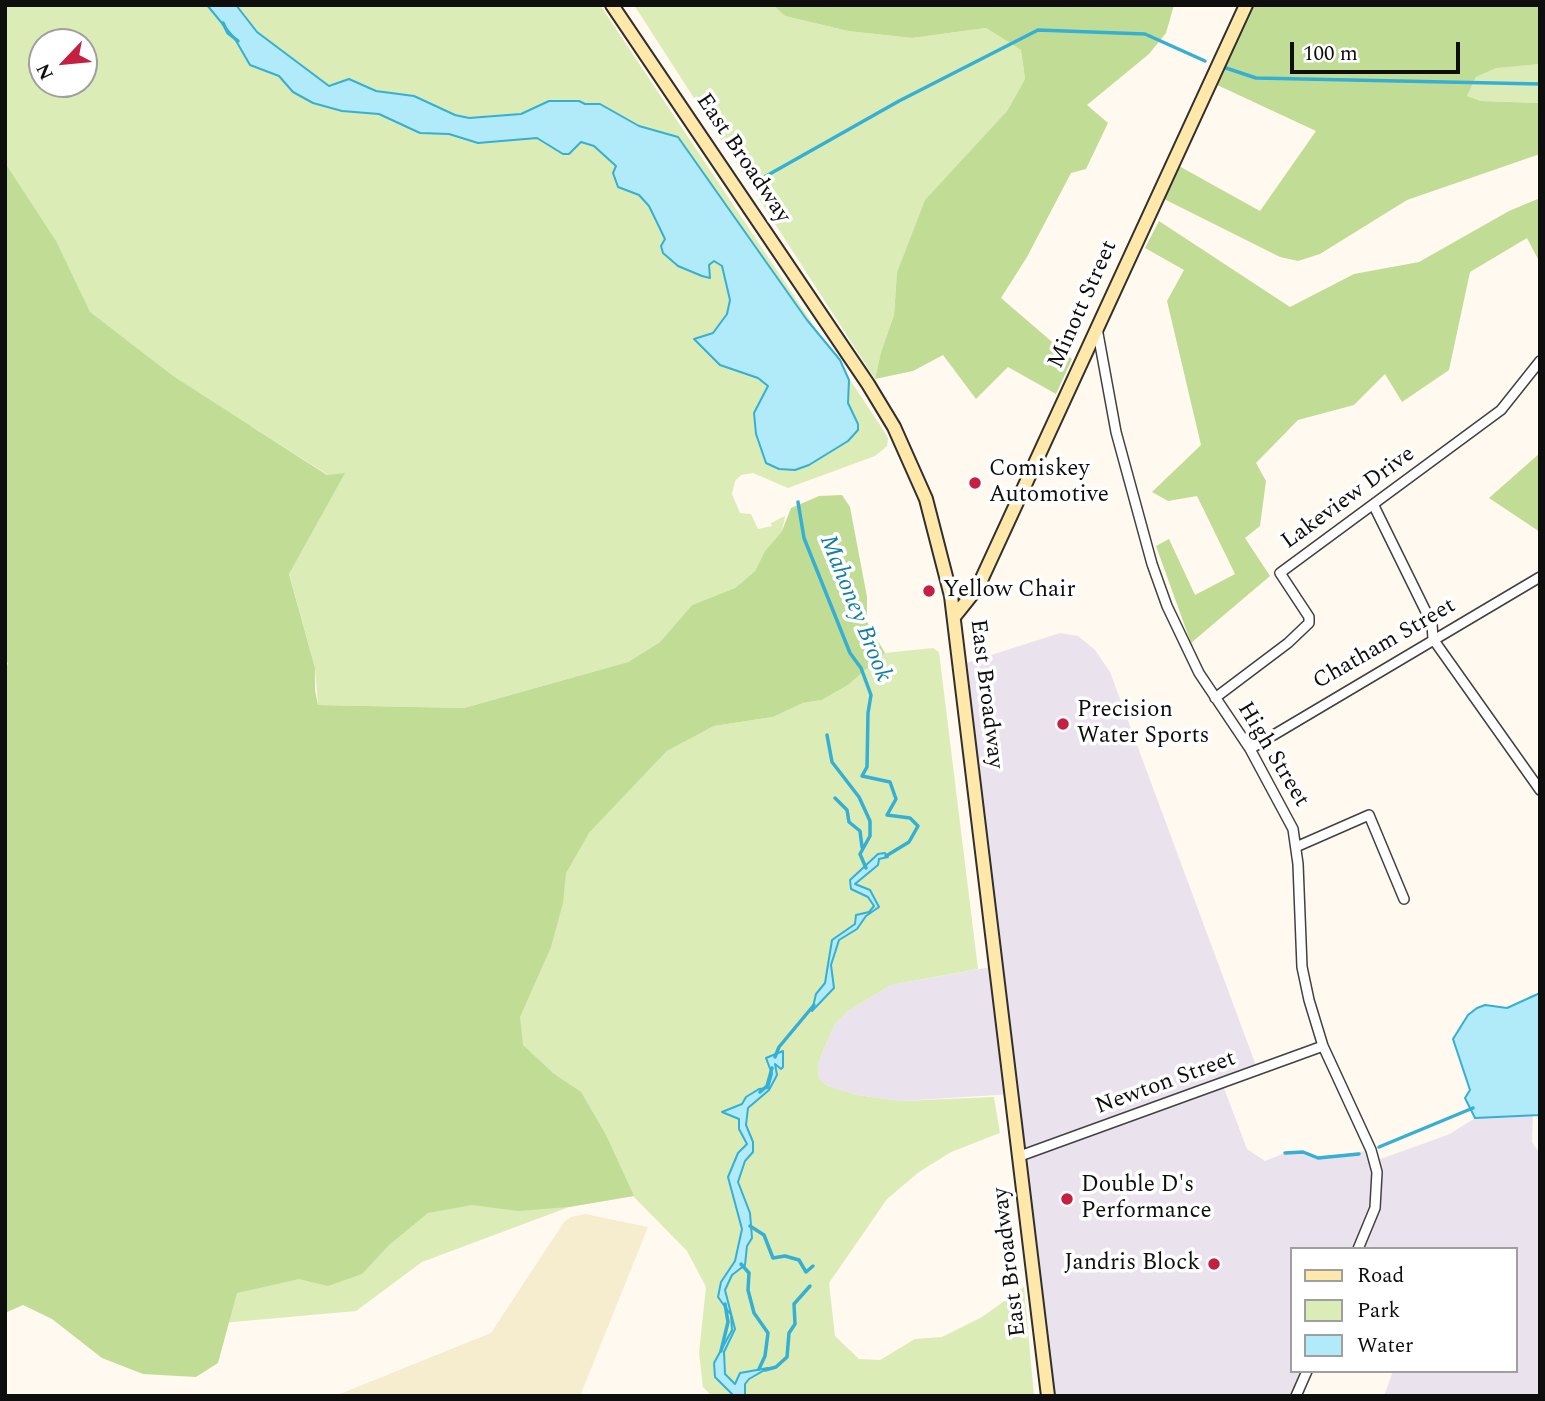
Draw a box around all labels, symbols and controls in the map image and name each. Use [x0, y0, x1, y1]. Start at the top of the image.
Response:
north arrow [28, 28, 98, 98]
scale bar [1293, 28, 1463, 72]
text: 100 m [1303, 38, 1358, 70]
text: N [29, 58, 62, 85]
street label: East Broadway [689, 89, 795, 229]
street label: Minott Street [1043, 237, 1125, 373]
street label: Lakeview Drive [1277, 441, 1421, 557]
place label: Comiskey Automotive [989, 456, 1109, 510]
marker: Comiskey Automotive [967, 475, 983, 491]
water label: Mahoney Brook [811, 531, 897, 687]
place label: Yellow Chair [943, 577, 1076, 605]
marker: Yellow Chair [921, 583, 937, 599]
street label: Chatham Street [1309, 593, 1461, 697]
street label: East Broadway [962, 618, 1008, 770]
place label: Precision Water Sports [1077, 697, 1210, 751]
street label: High Street [1230, 697, 1314, 813]
marker: Precision Water Sports [1055, 716, 1071, 732]
street label: Newton Street [1092, 1046, 1240, 1122]
place label: Double D's Performance [1081, 1172, 1212, 1226]
street label: East Broadway [988, 1186, 1034, 1338]
marker: Double D's Performance [1059, 1191, 1075, 1207]
legend [1290, 1247, 1517, 1373]
place label: Jandris Block [1064, 1250, 1200, 1278]
marker: Jandris Block [1206, 1256, 1222, 1272]
text: Road [1357, 1260, 1404, 1292]
text: Park [1357, 1295, 1400, 1327]
text: Water [1357, 1330, 1413, 1362]

